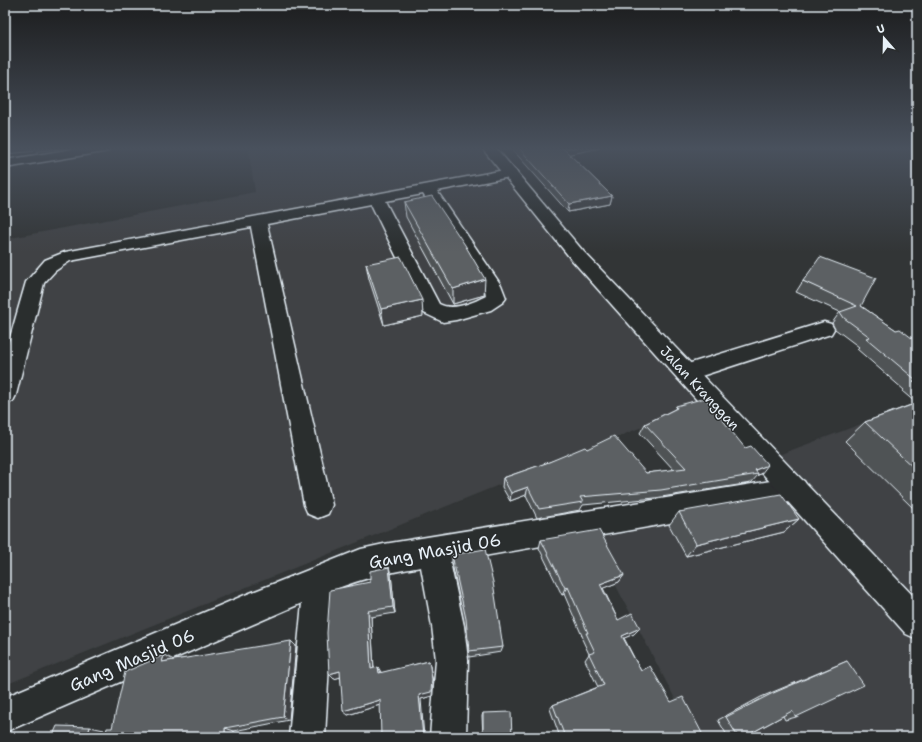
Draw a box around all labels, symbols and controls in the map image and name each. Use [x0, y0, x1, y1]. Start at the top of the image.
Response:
north arrow [864, 18, 904, 58]
text: U [875, 21, 887, 37]
street label: Jalan Kranggan [656, 342, 744, 434]
street label: Gang Masjid 06 [367, 529, 503, 573]
street label: Gang Masjid 06 [66, 624, 198, 696]

